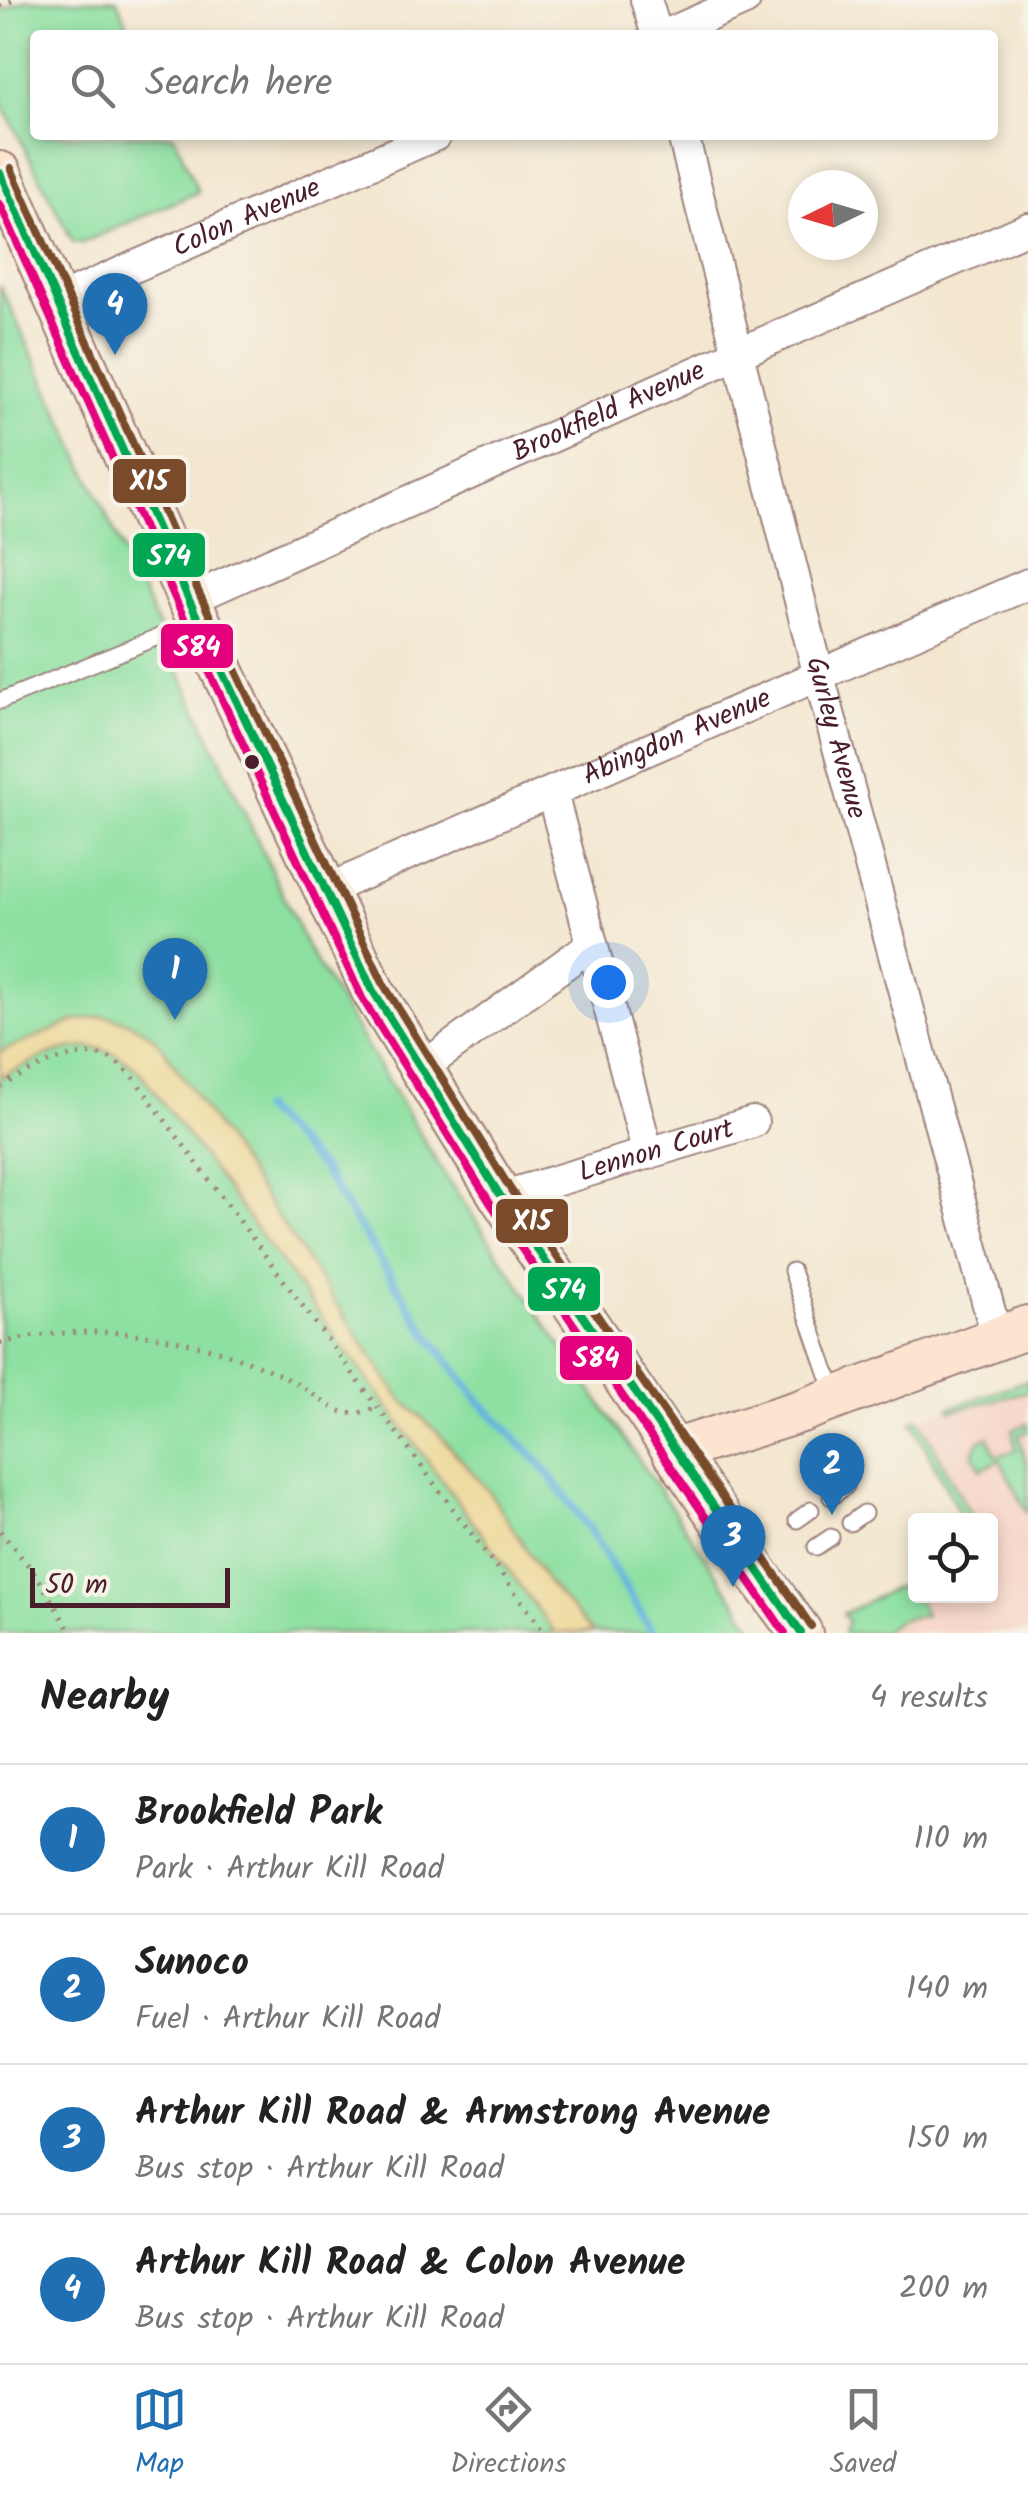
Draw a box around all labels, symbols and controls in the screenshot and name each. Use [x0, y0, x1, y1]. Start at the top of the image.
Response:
search box [30, 30, 998, 140]
text: Search here [145, 55, 332, 115]
icon: search [65, 58, 120, 113]
street label: Colon Avenue [165, 165, 328, 270]
north arrow [788, 170, 878, 260]
pin: 4 [82, 272, 148, 355]
street label: Brookfield Avenue [505, 348, 713, 475]
line badge: X15 [111, 457, 188, 505]
text: X15 [128, 460, 171, 505]
line badge: S74 [131, 531, 207, 579]
text: S74 [147, 535, 191, 580]
line badge: S84 [159, 622, 235, 670]
text: S84 [173, 626, 221, 671]
street label: Gurley Avenue [793, 652, 879, 824]
street label: Abingdon Avenue [575, 676, 779, 798]
unlabelled marker [242, 752, 262, 772]
pin: 1 [142, 938, 208, 1020]
your location [583, 957, 634, 1008]
street label: Lennon Court [573, 1106, 740, 1195]
line badge: X15 [494, 1197, 570, 1245]
text: X15 [511, 1200, 554, 1245]
line badge: S74 [526, 1265, 602, 1313]
text: S74 [542, 1269, 586, 1314]
line badge: S84 [558, 1334, 634, 1382]
text: S84 [572, 1337, 620, 1382]
pin: 2 [800, 1432, 864, 1515]
pin: 3 [700, 1504, 766, 1587]
map controls [908, 1513, 998, 1603]
button: locate [908, 1513, 998, 1603]
scale bar [30, 1563, 230, 1608]
text: 50 m [45, 1563, 108, 1608]
text: Nearby [40, 1665, 169, 1732]
text: 4 results [870, 1673, 988, 1724]
text: Brookfield Park [135, 1784, 382, 1844]
text: 1 [68, 1814, 77, 1865]
text: 110 m [914, 1814, 988, 1865]
text: Park · Arthur Kill Road [135, 1844, 444, 1895]
text: Sunoco [135, 1934, 249, 1994]
text: 2 [63, 1964, 82, 2015]
text: 140 m [906, 1964, 988, 2015]
text: Fuel · Arthur Kill Road [135, 1994, 440, 2045]
text: Arthur Kill Road & Armstrong Avenue [135, 2084, 770, 2144]
text: 3 [64, 2114, 81, 2165]
text: 150 m [906, 2114, 988, 2165]
text: Bus stop · Arthur Kill Road [135, 2144, 504, 2195]
text: Arthur Kill Road & Colon Avenue [135, 2234, 685, 2294]
text: 4 [64, 2264, 81, 2315]
text: 200 m [899, 2264, 988, 2315]
text: Bus stop · Arthur Kill Road [135, 2294, 504, 2345]
tab: Map [132, 2382, 187, 2487]
tab: Directions [450, 2382, 566, 2487]
tab: Saved [830, 2382, 896, 2487]

